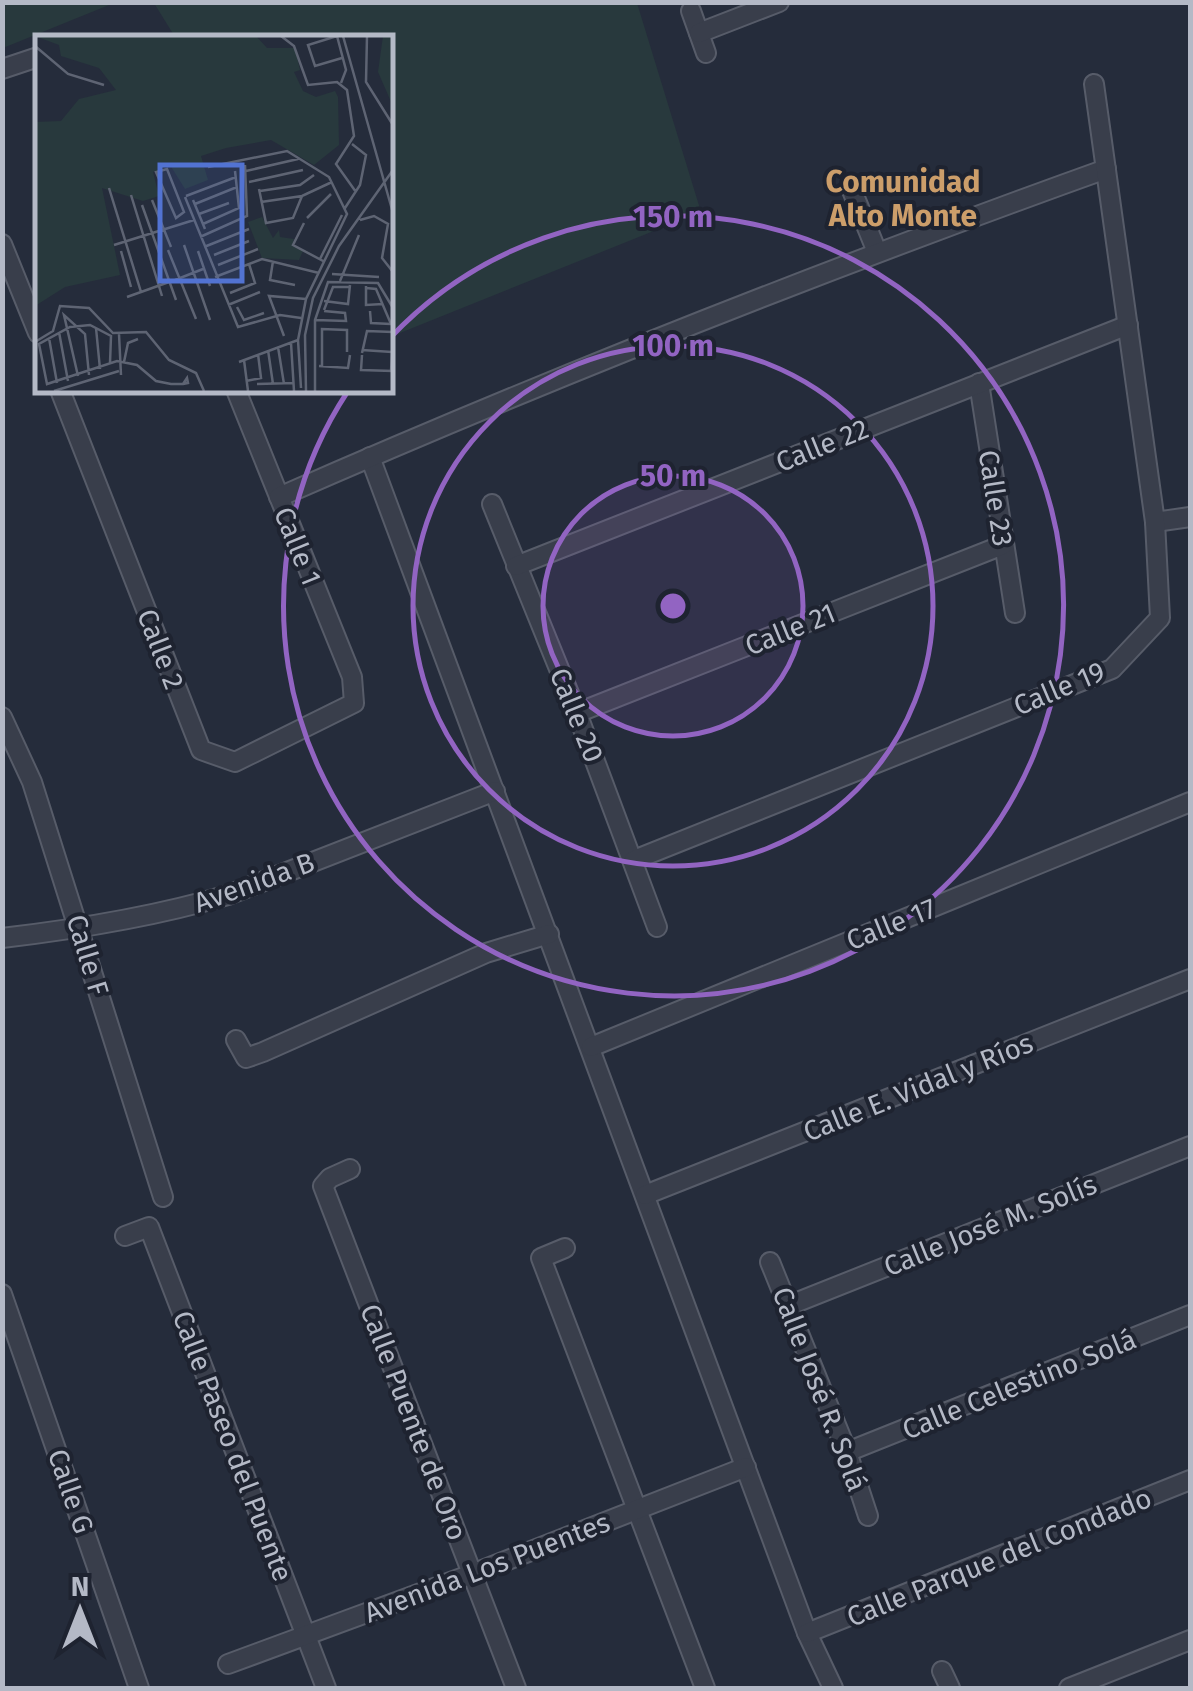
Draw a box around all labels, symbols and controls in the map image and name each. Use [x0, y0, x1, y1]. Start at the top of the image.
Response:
inset map [35, 35, 392, 392]
district label: Comunidad Alto Monte [826, 164, 980, 234]
text: 150 m [633, 199, 713, 235]
text: 100 m [632, 328, 714, 364]
street label: Calle 22 [771, 412, 873, 479]
street label: Calle 23 [972, 448, 1019, 549]
text: 50 m [640, 458, 706, 494]
street label: Calle 1 [267, 502, 328, 590]
centre of rings [655, 588, 691, 624]
street label: Calle 21 [740, 596, 840, 662]
street label: Calle 2 [130, 604, 191, 694]
street label: Calle 19 [1009, 654, 1110, 722]
street label: Calle 20 [543, 663, 610, 767]
street label: Avenida B [189, 845, 319, 919]
street label: Calle 17 [841, 892, 941, 957]
street label: Calle F [60, 911, 116, 1000]
street label: Calle E. Vidal y Ríos [799, 1026, 1038, 1149]
street label: Calle José M. Solís [879, 1168, 1101, 1283]
street label: Calle José R. Solá [765, 1282, 874, 1496]
street label: Calle Puente de Oro [353, 1299, 474, 1545]
street label: Calle Paseo del Puente [166, 1306, 299, 1586]
street label: Calle Celestino Solá [897, 1322, 1141, 1446]
street label: Calle G [41, 1445, 100, 1538]
street label: Calle Parque del Condado [842, 1481, 1156, 1634]
street label: Avenida Los Puentes [360, 1505, 615, 1630]
north arrow [30, 1561, 130, 1661]
text: N [71, 1570, 89, 1603]

